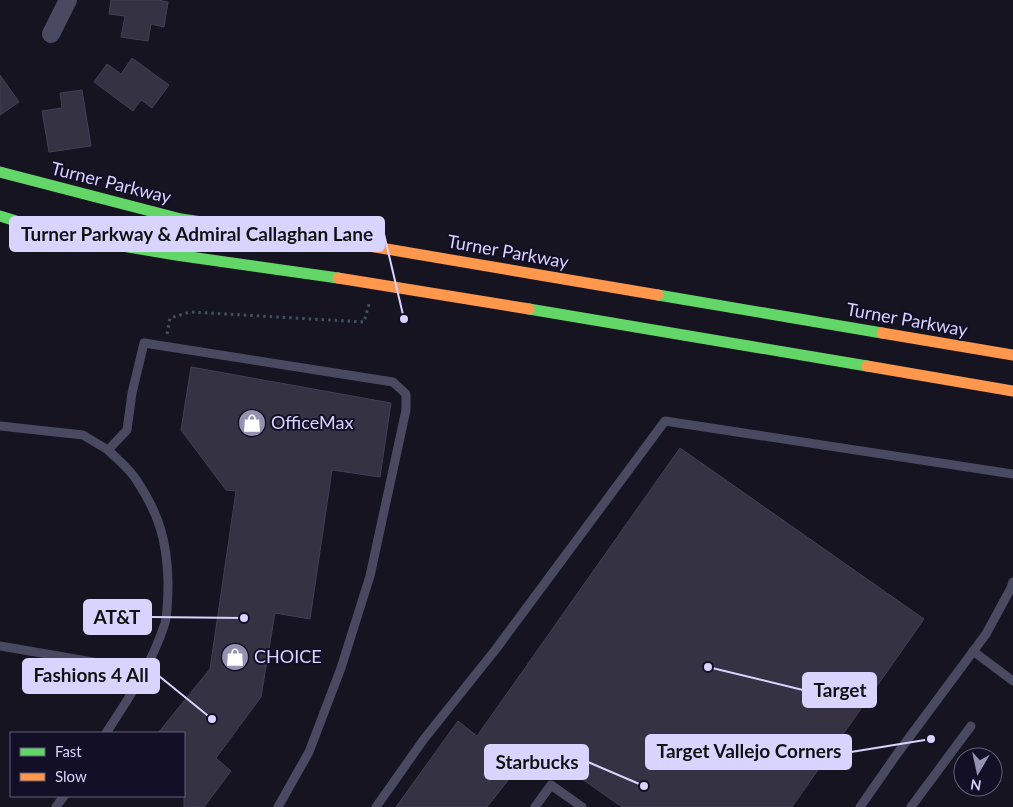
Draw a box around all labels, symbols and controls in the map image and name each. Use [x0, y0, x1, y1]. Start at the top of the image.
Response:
street label: Turner Parkway [49, 156, 174, 208]
callout: Turner Parkway & Admiral Callaghan Lane [10, 217, 384, 251]
text: Turner Parkway & Admiral Callaghan Lane [21, 222, 373, 245]
street label: Turner Parkway [446, 230, 571, 273]
street label: Turner Parkway [845, 298, 970, 341]
shop icon: OfficeMax [237, 408, 267, 438]
place label: OfficeMax [271, 411, 353, 433]
callout: AT&T [84, 600, 151, 634]
text: AT&T [93, 605, 141, 628]
shop icon: CHOICE [220, 642, 250, 672]
place label: CHOICE [254, 645, 322, 667]
callout: Fashions 4 All [23, 659, 159, 693]
text: Fashions 4 All [33, 663, 149, 686]
callout: Target [803, 673, 876, 707]
text: Target [814, 678, 866, 701]
legend [10, 732, 185, 797]
callout: Target Vallejo Corners [646, 735, 851, 769]
text: Target Vallejo Corners [657, 739, 841, 762]
text: Fast [55, 742, 82, 760]
callout: Starbucks [485, 745, 588, 779]
north arrow [953, 747, 1003, 797]
text: Starbucks [496, 750, 578, 773]
text: Slow [55, 767, 87, 785]
text: N [969, 776, 983, 795]

